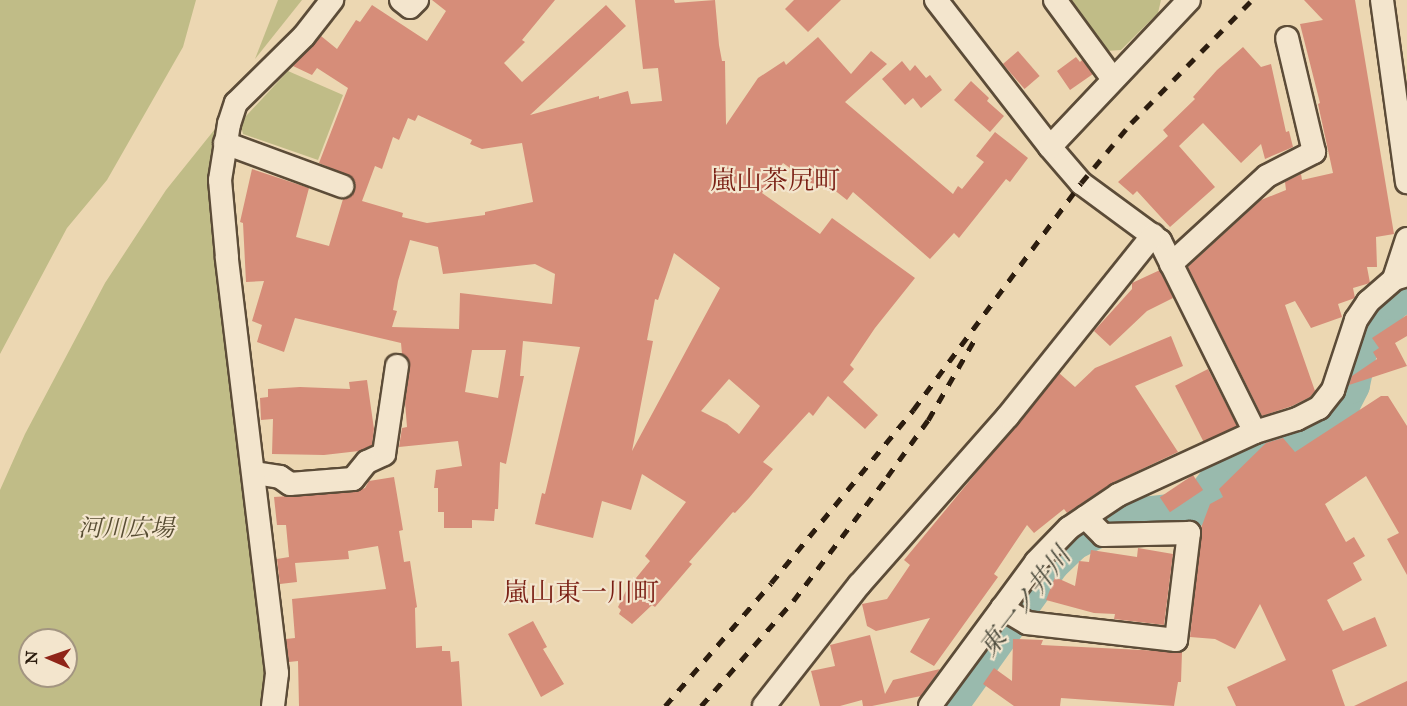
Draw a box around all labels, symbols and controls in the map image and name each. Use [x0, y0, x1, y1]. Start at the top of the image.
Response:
district label: 嵐山茶尻町 [710, 165, 840, 197]
park label: 河川広場 [78, 515, 174, 543]
water label: 東一ノ井川 [973, 541, 1077, 663]
district label: 嵐山東一川町 [503, 577, 659, 609]
north arrow [18, 628, 78, 688]
text: N [22, 650, 41, 665]

